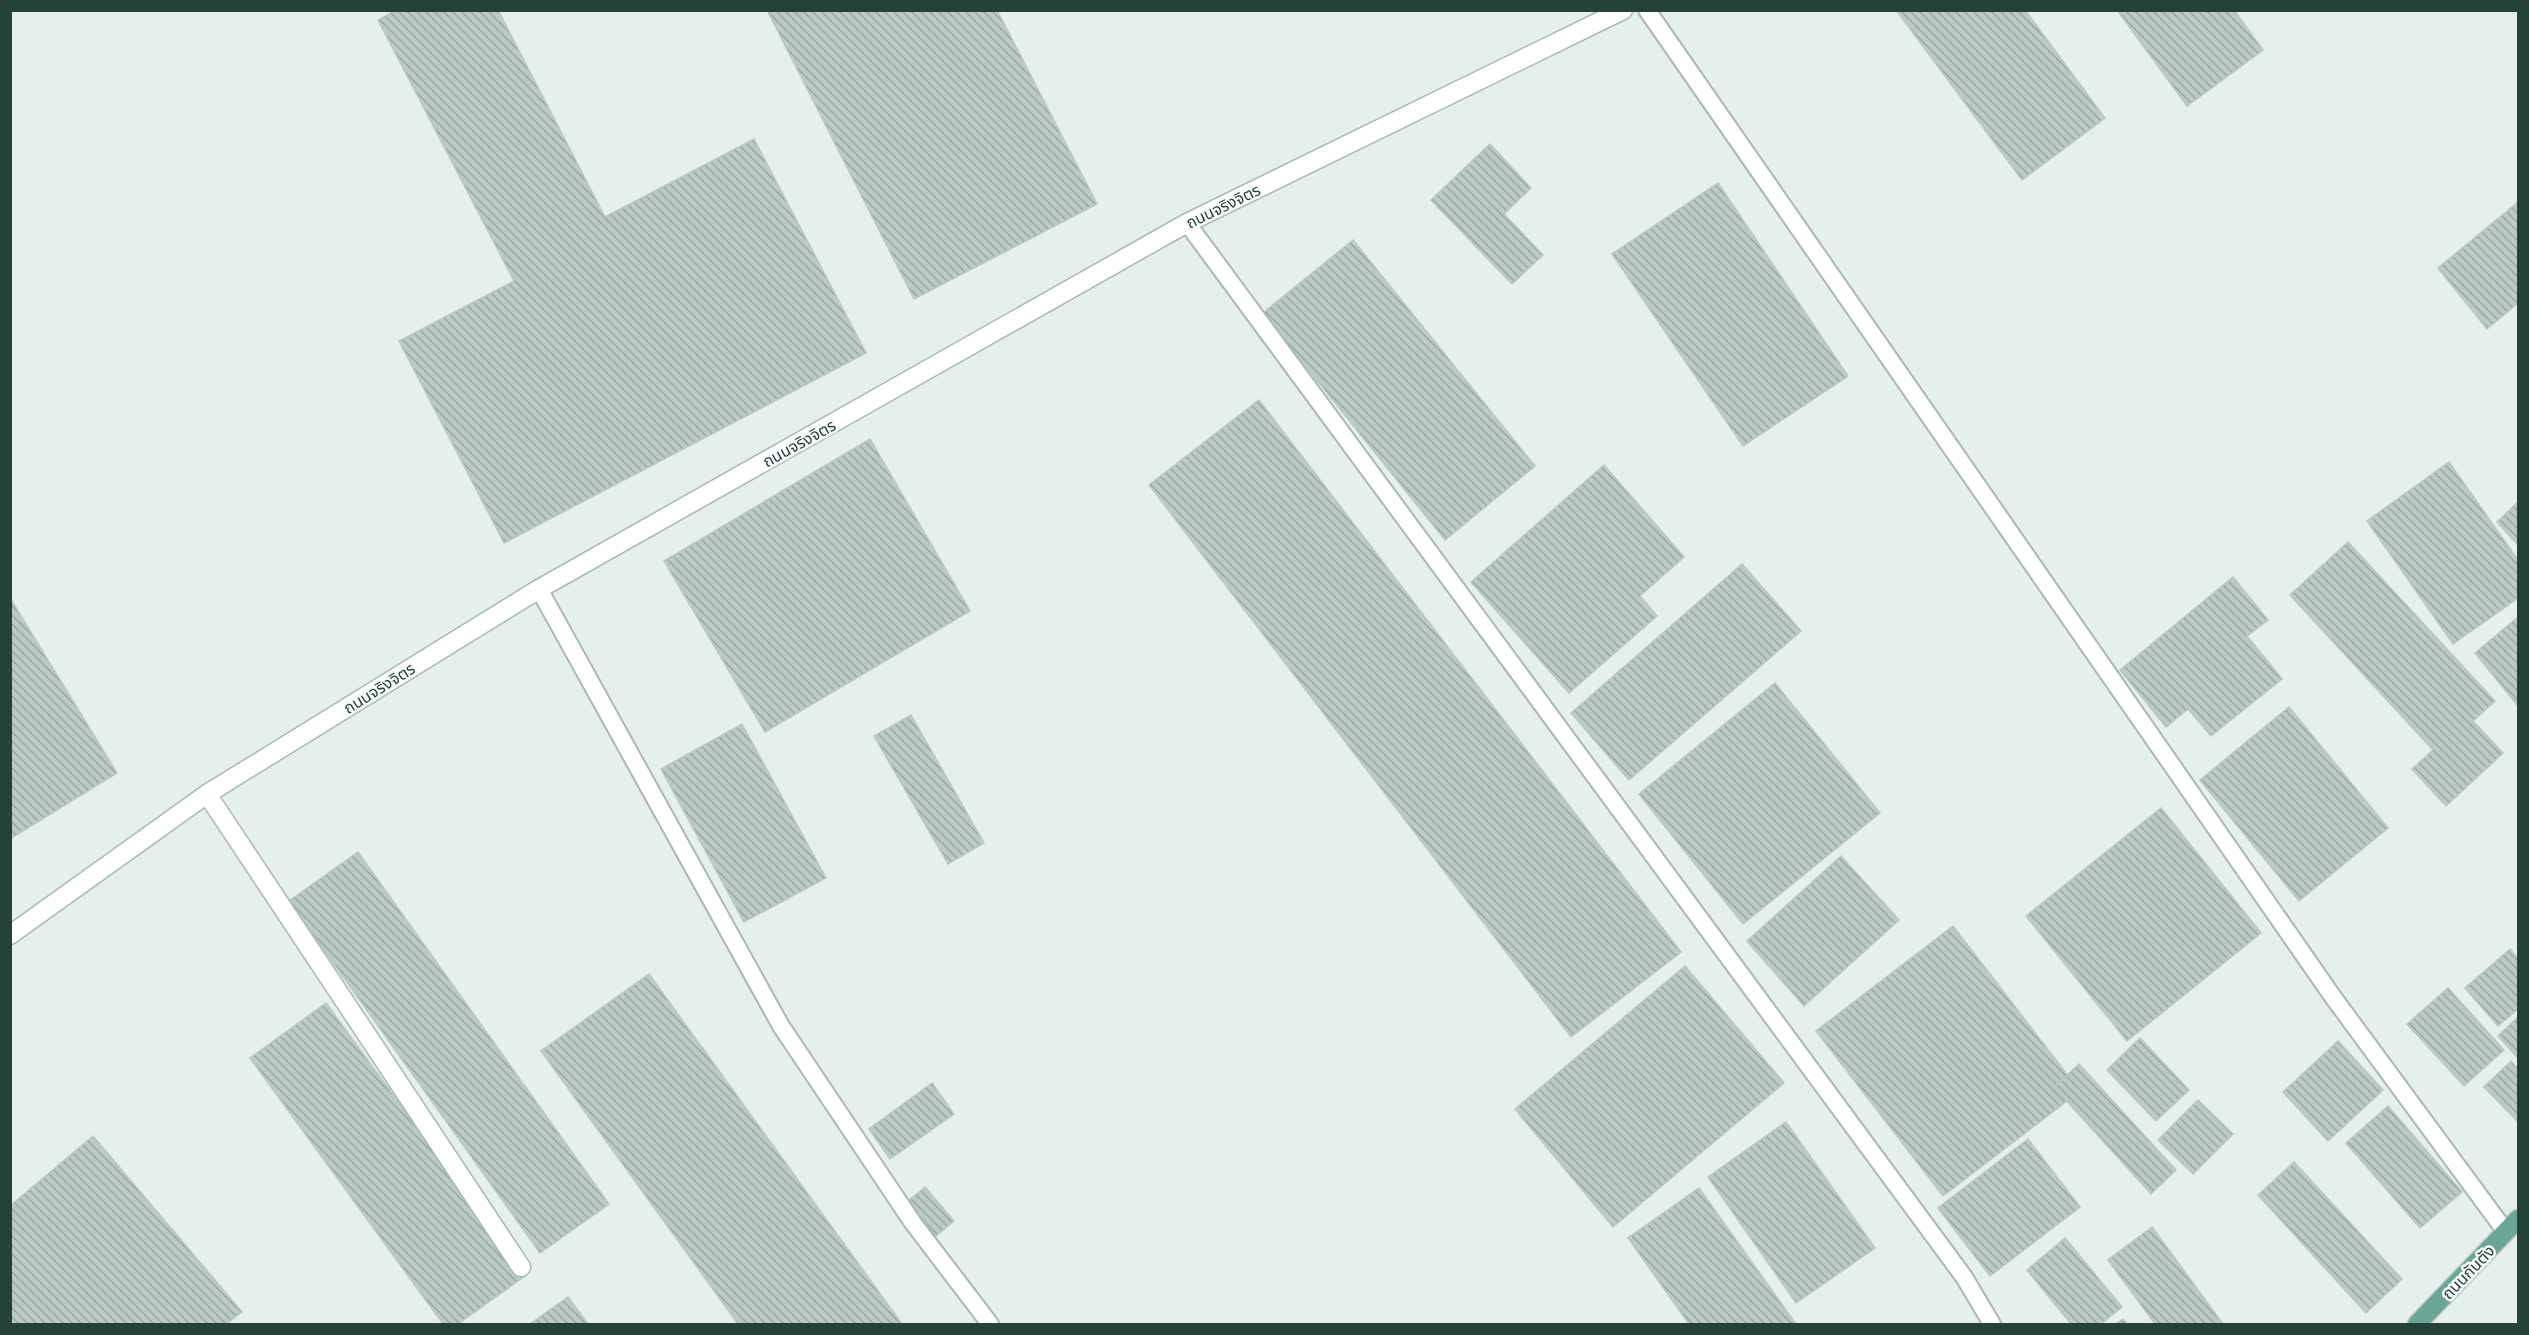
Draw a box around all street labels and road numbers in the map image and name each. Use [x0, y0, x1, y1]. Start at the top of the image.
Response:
street label: ถนนจริงจิตร [1183, 180, 1264, 234]
street label: ถนนจริงจิตร [759, 415, 840, 472]
street label: ถนนจริงจิตร [340, 659, 419, 719]
street label: ถนนกันตัง [2438, 1241, 2499, 1304]

